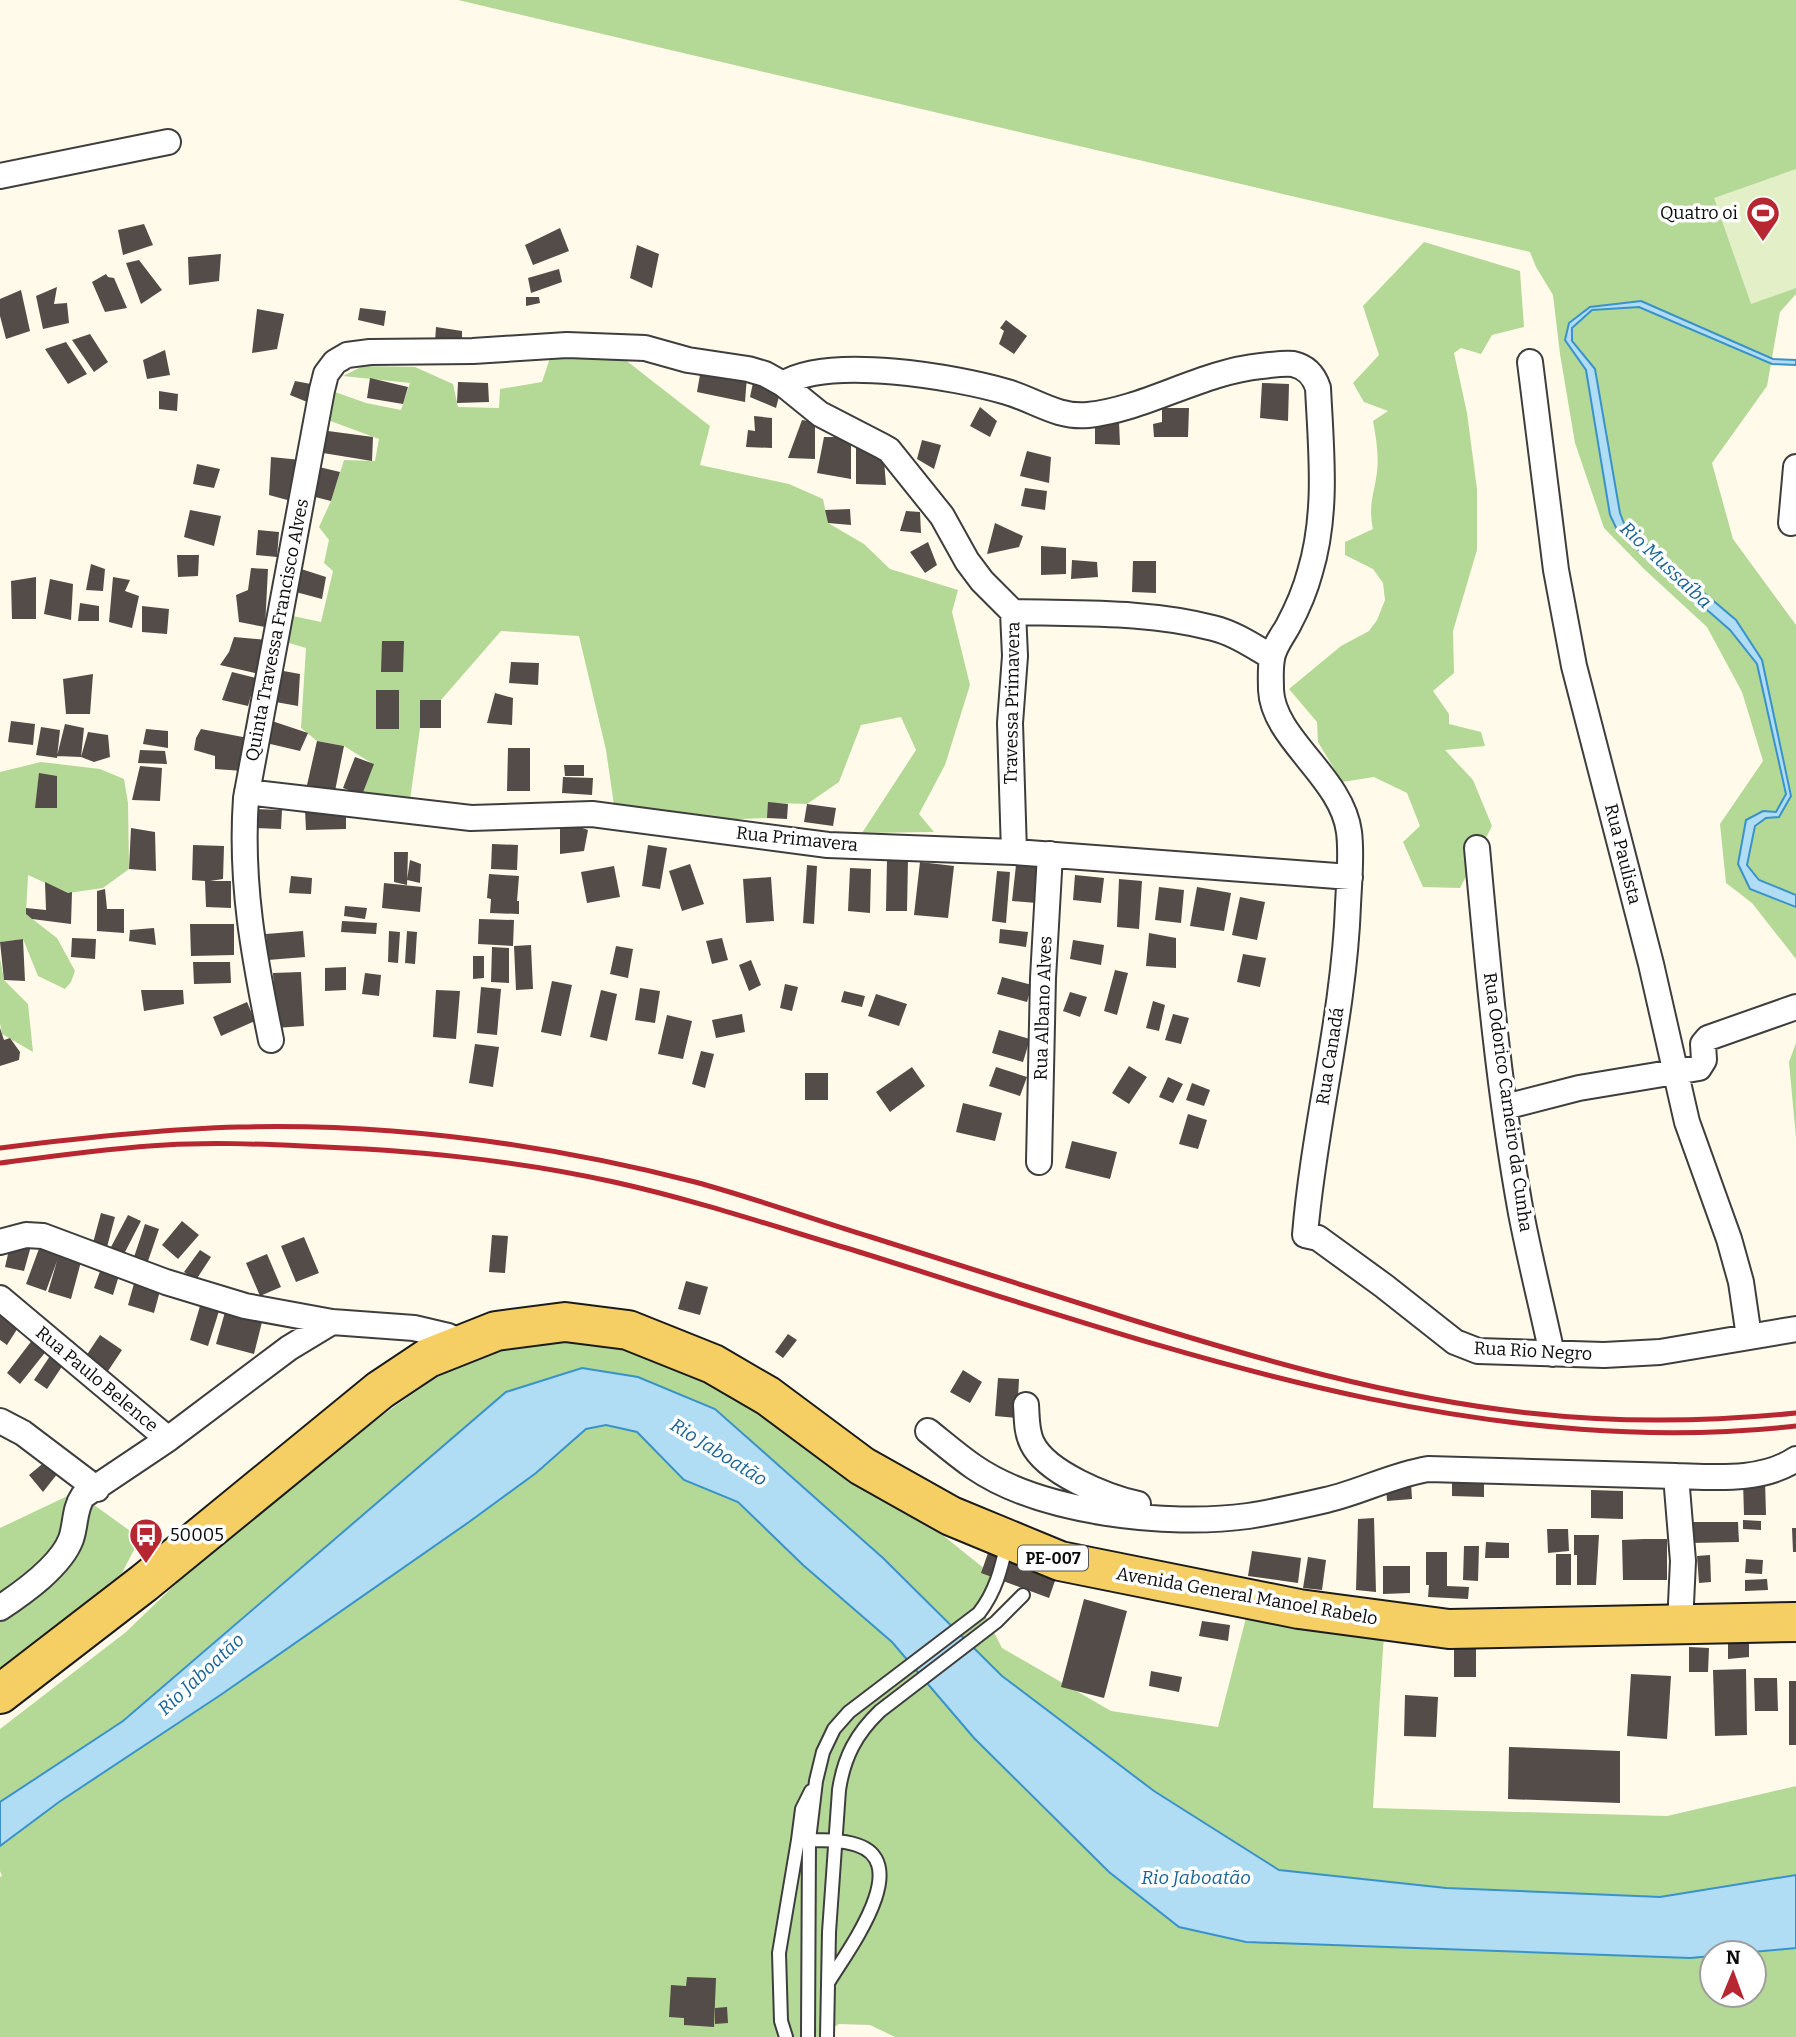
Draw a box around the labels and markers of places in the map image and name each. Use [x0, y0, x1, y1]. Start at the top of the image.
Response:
sports icon: Quatro oi [1744, 194, 1782, 243]
place label: Quatro oi [1660, 202, 1738, 224]
bus stop icon: 50005 [127, 1516, 165, 1565]
place label: 50005 [170, 1524, 224, 1546]

